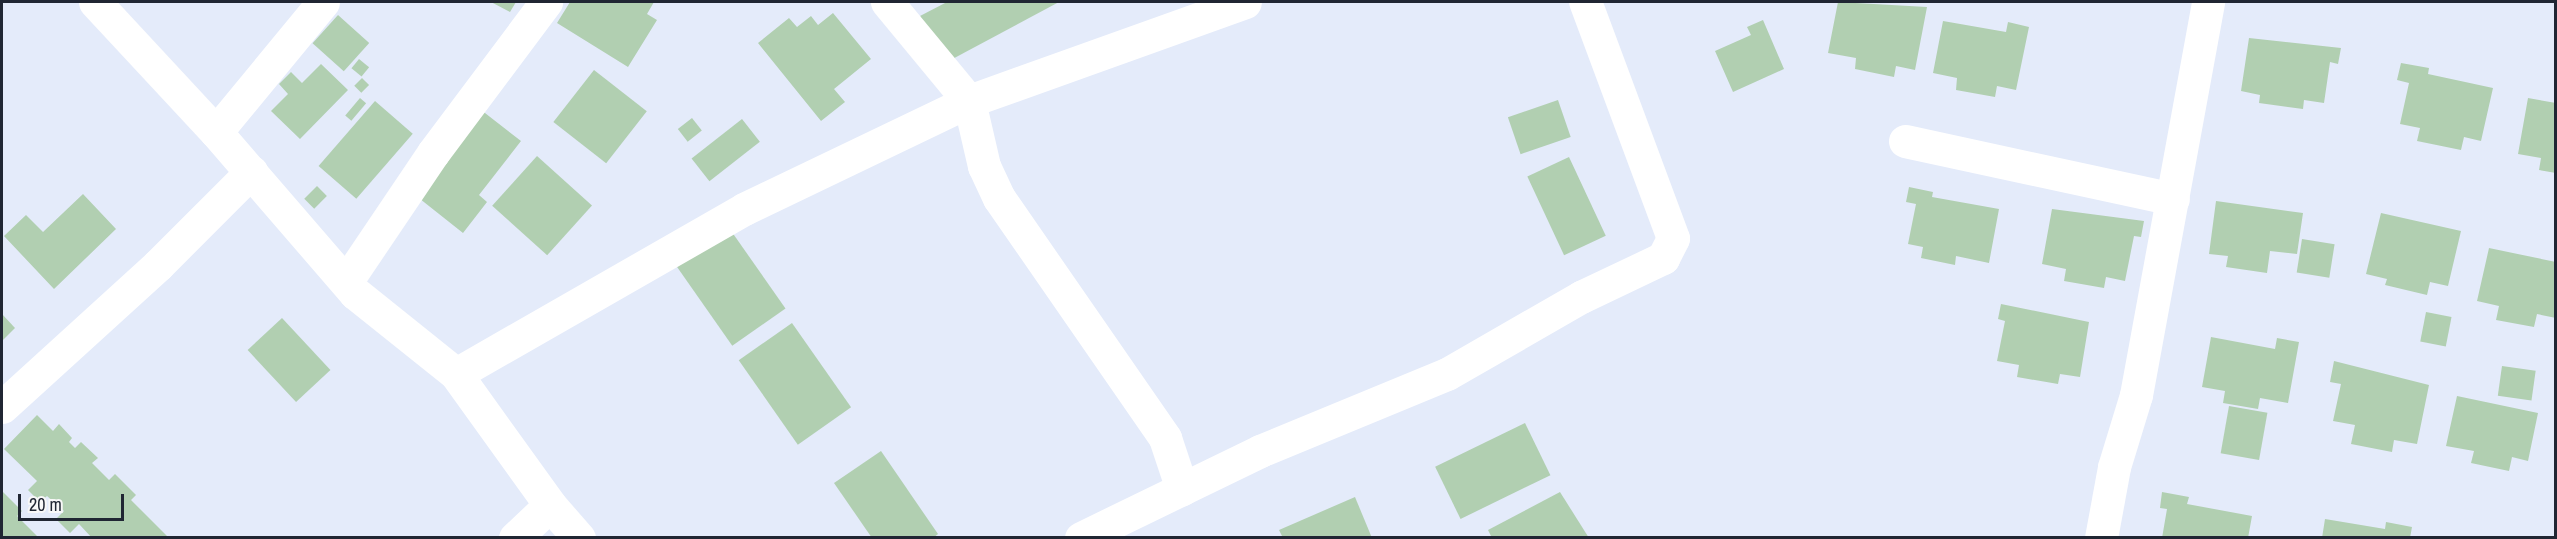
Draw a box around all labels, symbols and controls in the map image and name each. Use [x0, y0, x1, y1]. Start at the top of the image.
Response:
scale bar [21, 482, 128, 520]
text: 20 m [29, 492, 62, 517]

